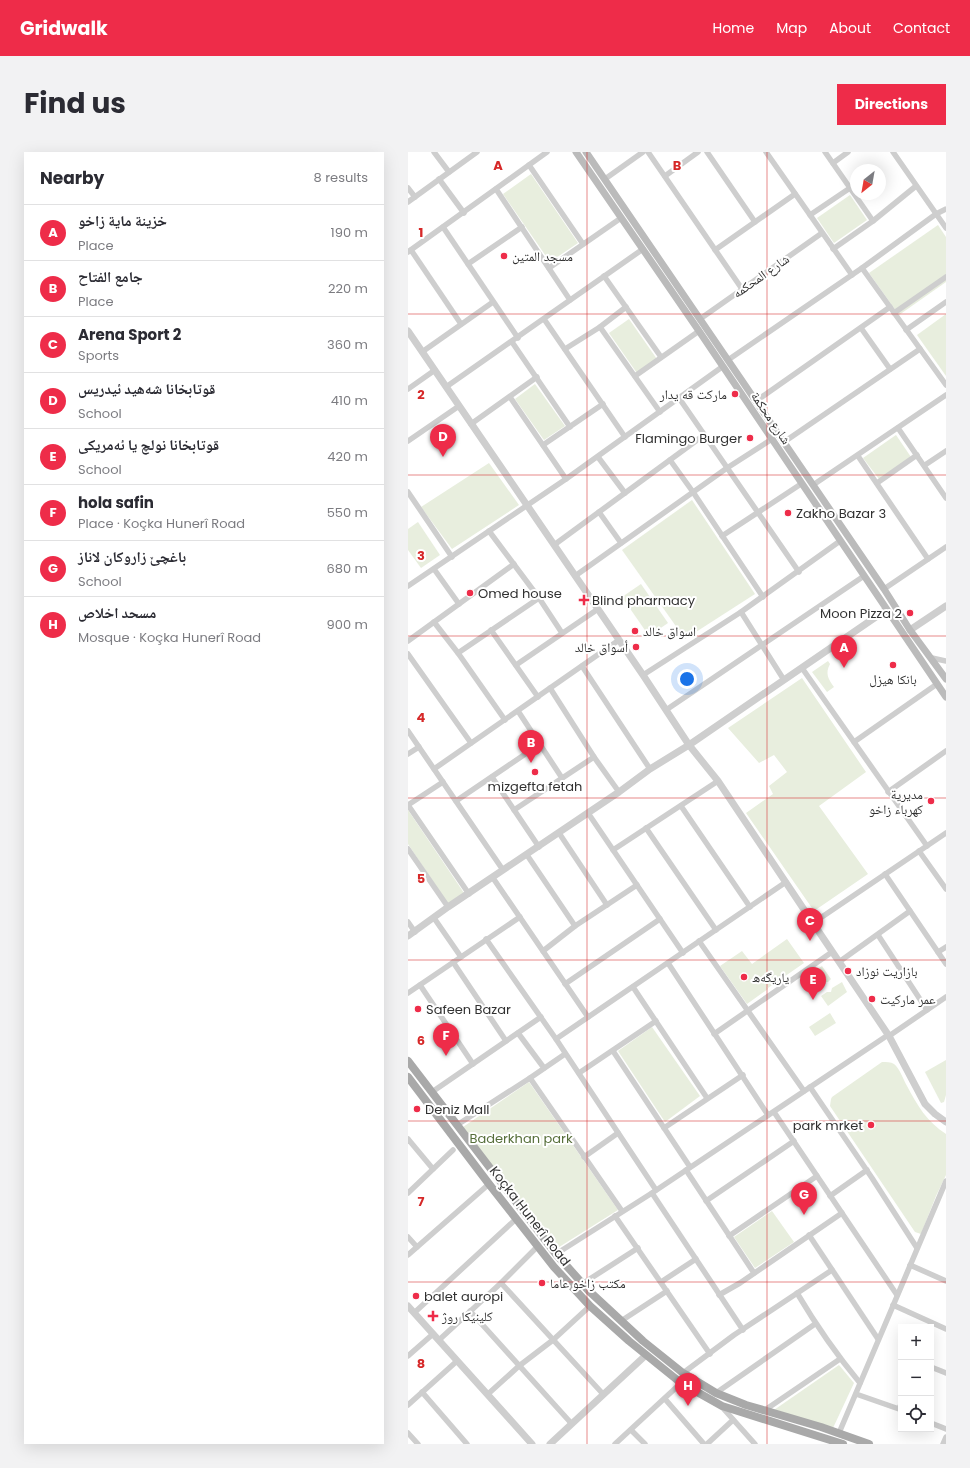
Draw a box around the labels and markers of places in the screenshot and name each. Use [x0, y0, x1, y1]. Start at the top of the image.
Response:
place label: مسجد المتين [512, 247, 573, 266]
marker: مسجد المتين [499, 251, 509, 261]
place label: ماركت قه يدار [659, 385, 727, 404]
marker: ماركت قه يدار [730, 389, 740, 399]
pin: D [430, 424, 456, 457]
place label: Flamingo Burger [635, 429, 742, 448]
marker: Flamingo Burger [745, 433, 755, 443]
place label: Zakho Bazar 3 [796, 504, 886, 523]
marker: Zakho Bazar 3 [783, 508, 793, 518]
place label: Omed house [478, 584, 562, 603]
marker: Omed house [465, 588, 475, 598]
place label: Blind pharmacy [592, 591, 696, 610]
marker: Blind pharmacy [579, 595, 589, 605]
place label: Moon Pizza 2 [820, 604, 902, 623]
marker: Moon Pizza 2 [905, 608, 915, 618]
place label: اسواق خالد [643, 622, 696, 641]
marker: اسواق خالد [630, 626, 640, 636]
pin: A [831, 635, 857, 668]
place label: أسواق خالد [575, 638, 628, 657]
marker: أسواق خالد [631, 642, 641, 652]
marker: بانکا هیزل [888, 660, 898, 670]
place label: بانکا هیزل [869, 670, 917, 689]
pin: B [518, 730, 544, 763]
marker: mizgefta fetah [530, 767, 540, 777]
place label: mizgefta fetah [488, 777, 582, 796]
place label: مديرية كهرباء زاخو [869, 785, 924, 819]
marker: مديرية كهرباء زاخو [926, 796, 936, 806]
pin: C [797, 908, 823, 941]
place label: بازاريت نوزاد [856, 962, 918, 981]
marker: بازاريت نوزاد [843, 966, 853, 976]
pin: E [800, 967, 826, 1000]
place label: یاریگه‌ه [752, 968, 789, 987]
marker: یاریگه‌ه [739, 972, 749, 982]
place label: عمر ماركيت [880, 990, 936, 1009]
marker: عمر ماركيت [867, 994, 877, 1004]
place label: Safeen Bazar [426, 1000, 511, 1019]
marker: Safeen Bazar [413, 1004, 423, 1014]
pin: F [433, 1023, 459, 1056]
place label: Deniz Mall [425, 1100, 490, 1119]
marker: Deniz Mall [412, 1104, 422, 1114]
place label: park mrket [793, 1116, 863, 1135]
marker: park mrket [866, 1120, 876, 1130]
pin: G [791, 1182, 817, 1215]
place label: مكتب زاخو عاما [550, 1274, 626, 1293]
marker: مكتب زاخو عاما [537, 1278, 547, 1288]
place label: balet auropi [424, 1287, 503, 1306]
marker: balet auropi [411, 1291, 421, 1301]
place label: كلينيكا روژ [441, 1307, 493, 1326]
marker: كلينيكا روژ [427, 1310, 439, 1322]
pin: H [675, 1373, 701, 1406]

